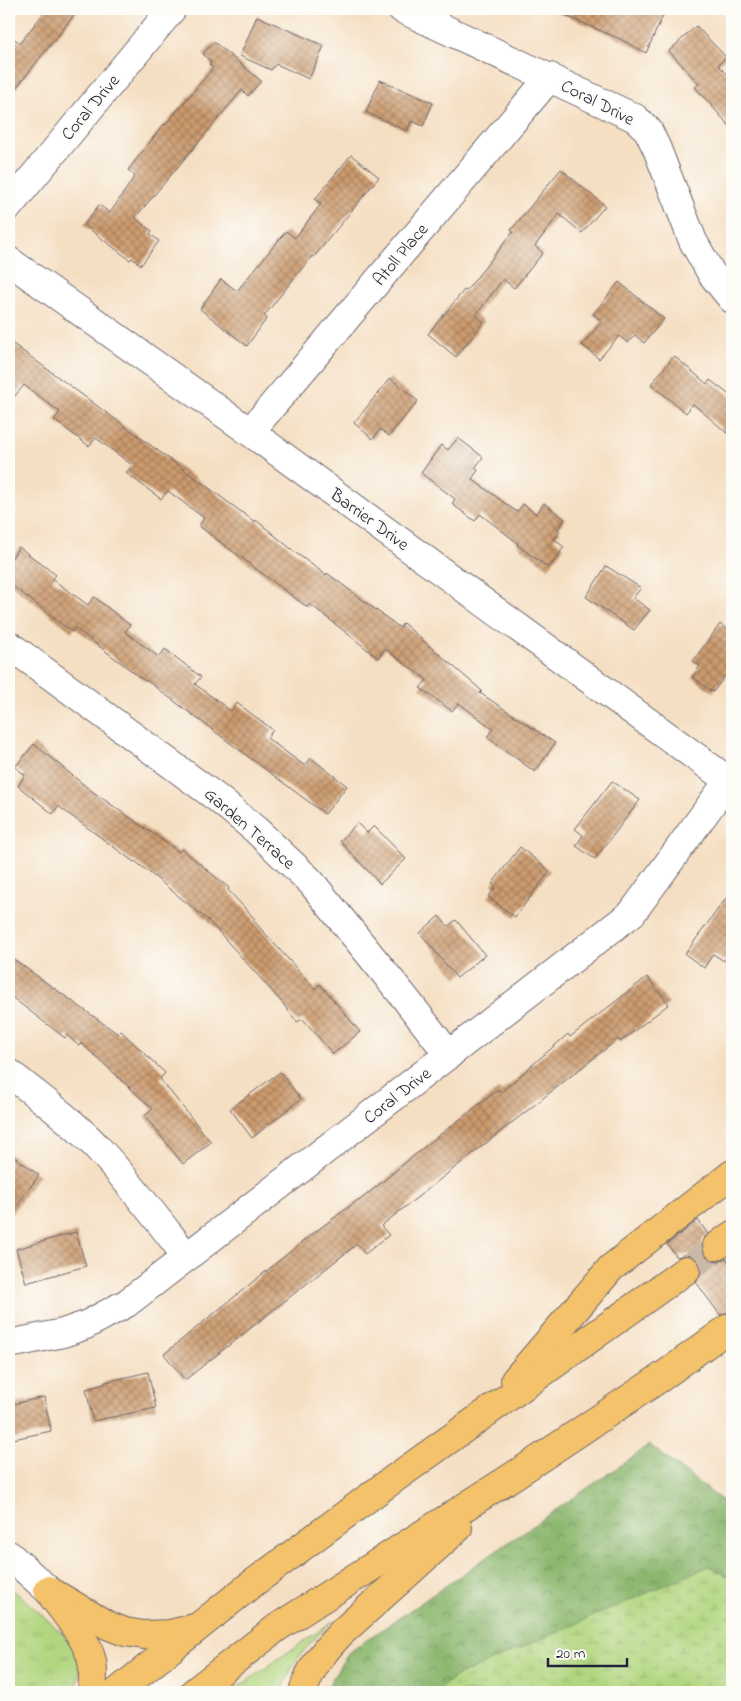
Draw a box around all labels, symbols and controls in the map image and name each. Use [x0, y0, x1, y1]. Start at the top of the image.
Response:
street label: Coral Drive [56, 69, 128, 147]
street label: Coral Drive [556, 74, 639, 134]
street label: Atoll Place [368, 218, 436, 292]
street label: Barrier Drive [323, 482, 414, 559]
street label: Garden Terrace [197, 782, 301, 877]
street label: Coral Drive [359, 1061, 438, 1131]
scale bar [548, 1636, 627, 1668]
text: 20 m [556, 1643, 586, 1665]

